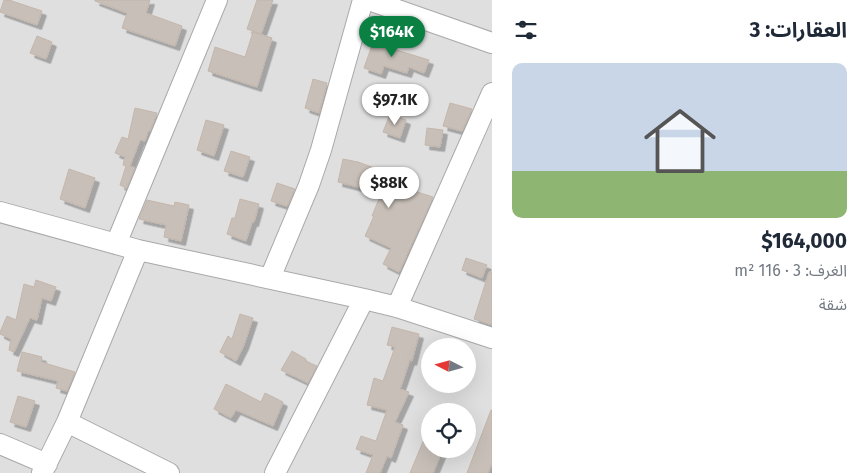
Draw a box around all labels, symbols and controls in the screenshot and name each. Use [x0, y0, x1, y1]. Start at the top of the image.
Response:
pin: $164K [357, 15, 427, 58]
icon: filters [512, 16, 540, 44]
text: العقارات: 3 [749, 17, 847, 43]
text: $164K [370, 22, 414, 41]
pin: $97.1K [354, 84, 436, 126]
text: $97.1K [373, 90, 417, 109]
icon: home [635, 96, 725, 186]
pin: $88K [359, 166, 419, 209]
text: $88K [370, 173, 408, 192]
text: $164,000 [761, 228, 847, 254]
text: الغرف: 3 · 116 m² [734, 261, 847, 280]
text: شقة [819, 295, 847, 314]
north arrow [421, 338, 476, 392]
map controls [421, 338, 476, 458]
button: locate [421, 403, 476, 458]

